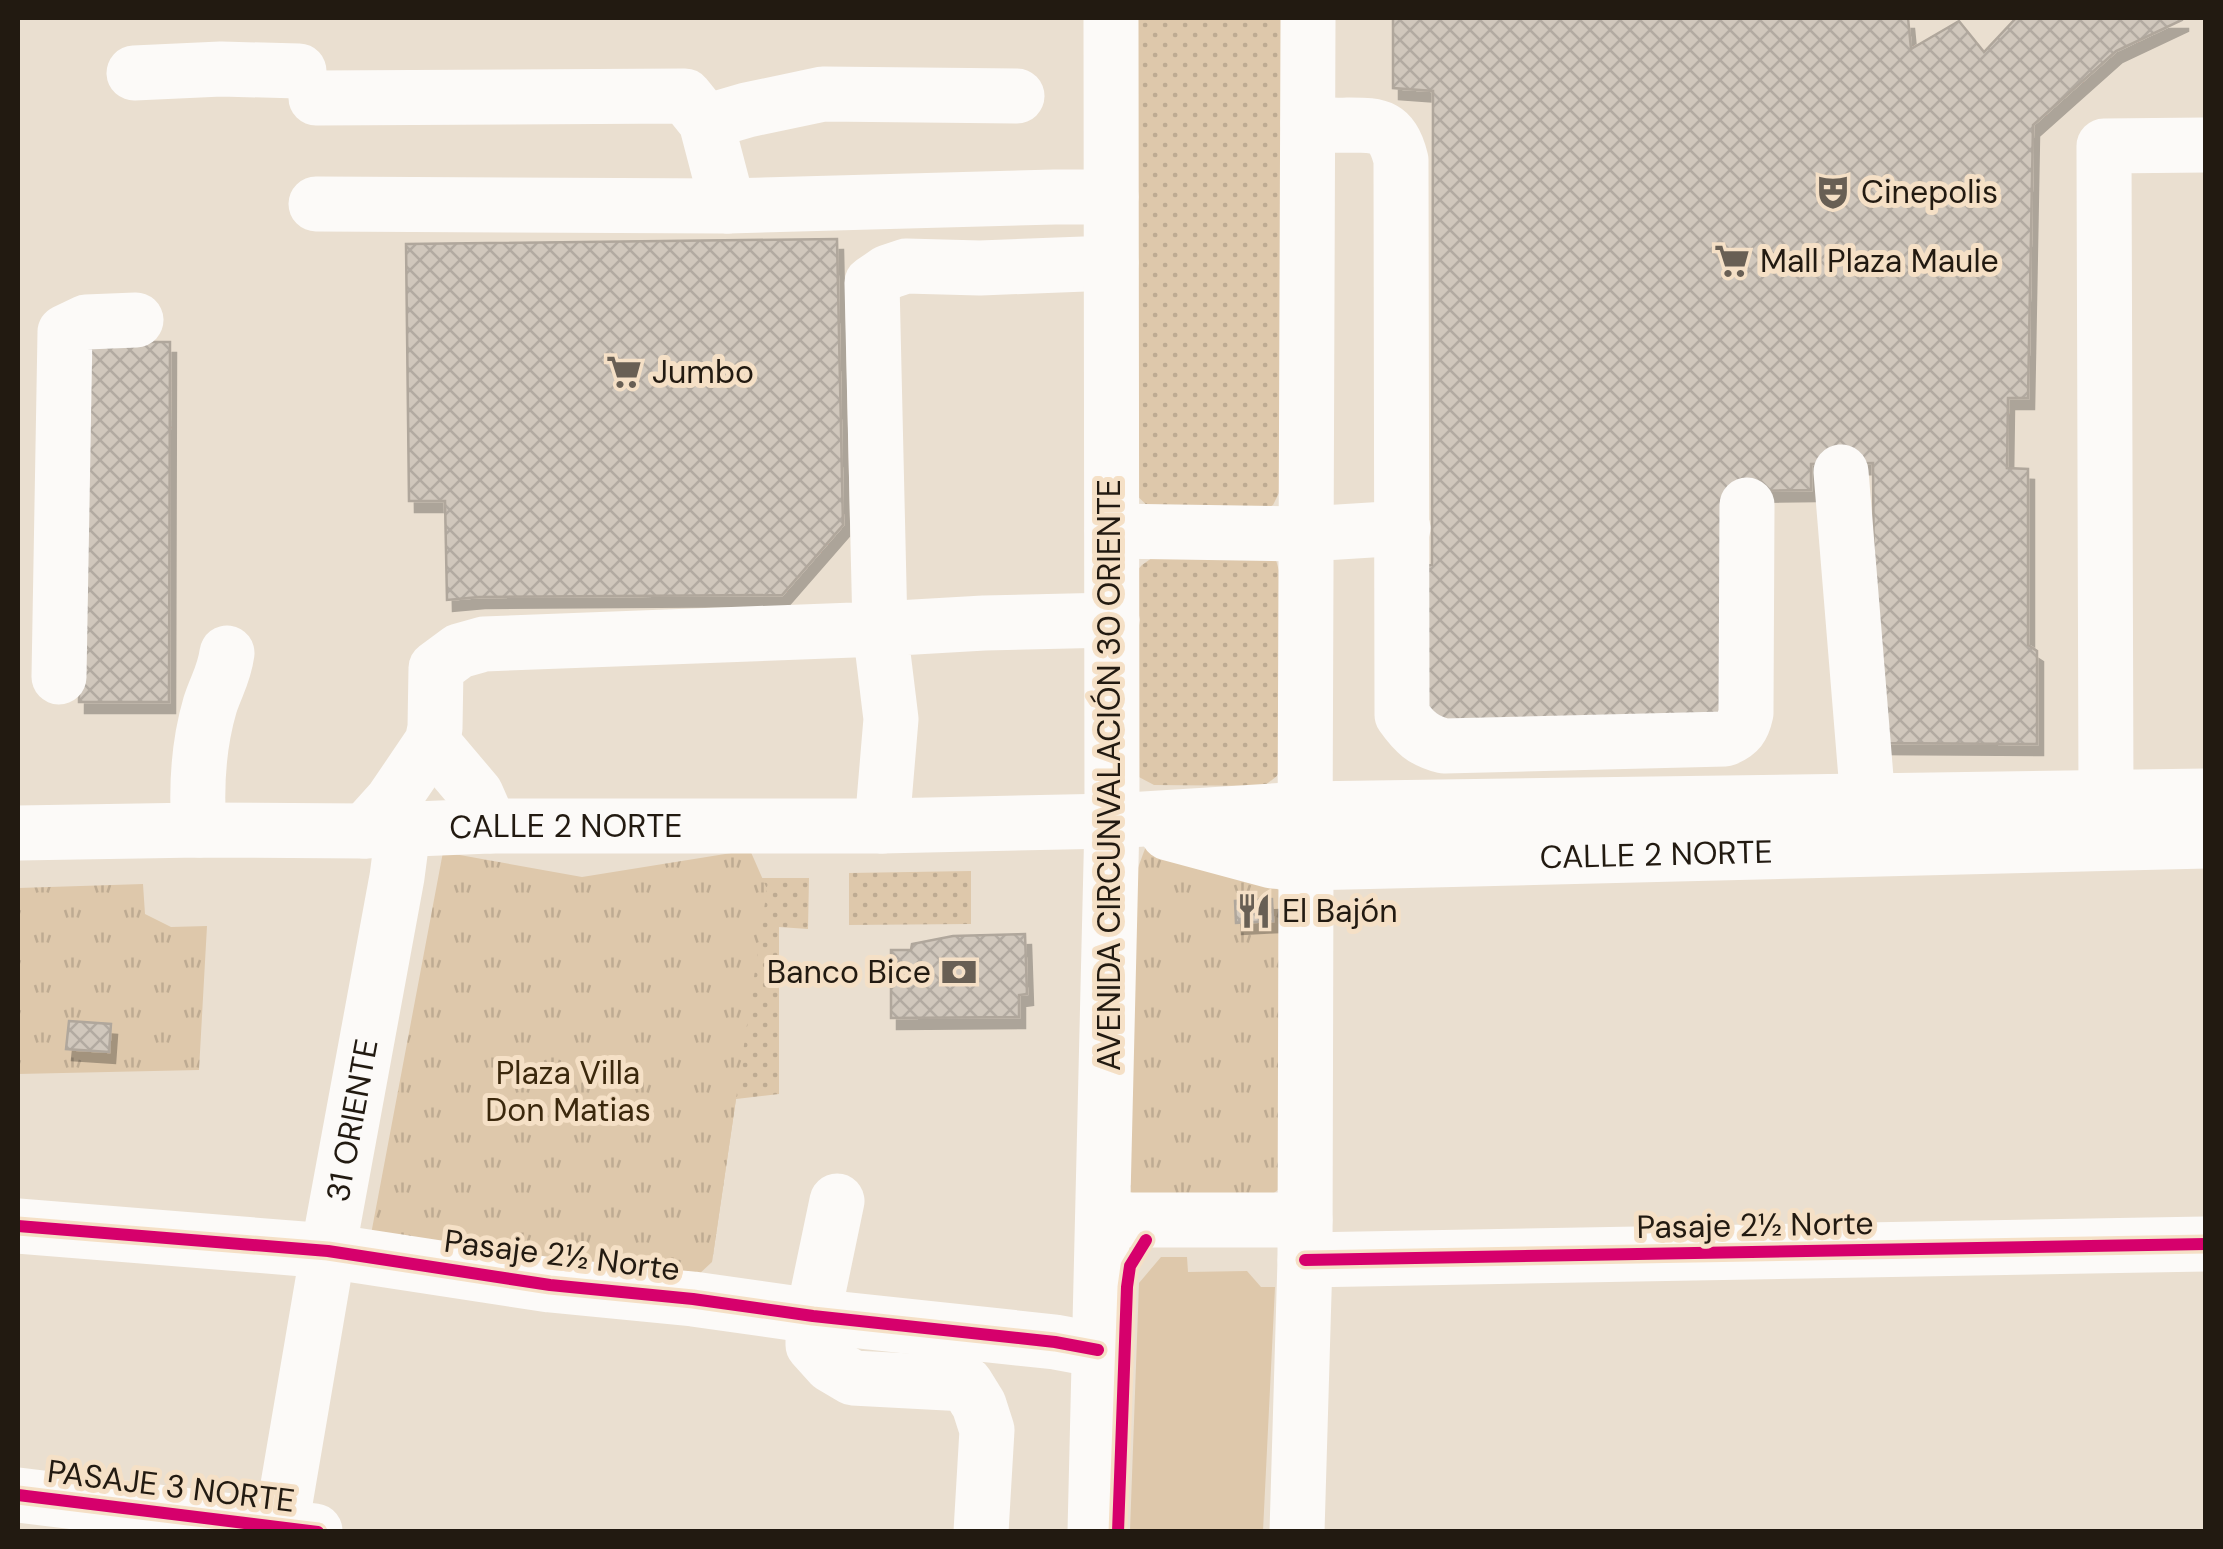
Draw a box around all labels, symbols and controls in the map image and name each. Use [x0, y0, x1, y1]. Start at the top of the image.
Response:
place label: Cinepolis [1861, 171, 1998, 213]
theatre icon: Cinepolis [1814, 173, 1852, 211]
place label: Mall Plaza Maule [1760, 240, 1999, 282]
supermarket icon: Mall Plaza Maule [1713, 242, 1751, 280]
place label: Jumbo [652, 351, 754, 393]
supermarket icon: Jumbo [605, 353, 643, 391]
street label: AVENIDA CIRCUNVALACIÓN 30 ORIENTE [1088, 479, 1130, 1071]
street label: CALLE 2 NORTE [449, 805, 682, 849]
street label: CALLE 2 NORTE [1539, 831, 1773, 878]
place label: El Bajón [1282, 890, 1398, 932]
restaurant icon: El Bajón [1235, 892, 1273, 930]
place label: Banco Bice [767, 951, 931, 993]
bank icon: Banco Bice [940, 953, 978, 991]
street label: 31 ORIENTE [317, 1036, 388, 1205]
park label: Plaza Villa Don Matias [485, 1052, 651, 1131]
street label: Pasaje 2½ Norte [1636, 1202, 1874, 1248]
street label: Pasaje 2½ Norte [442, 1220, 682, 1290]
street label: PASAJE 3 NORTE [45, 1450, 297, 1522]

